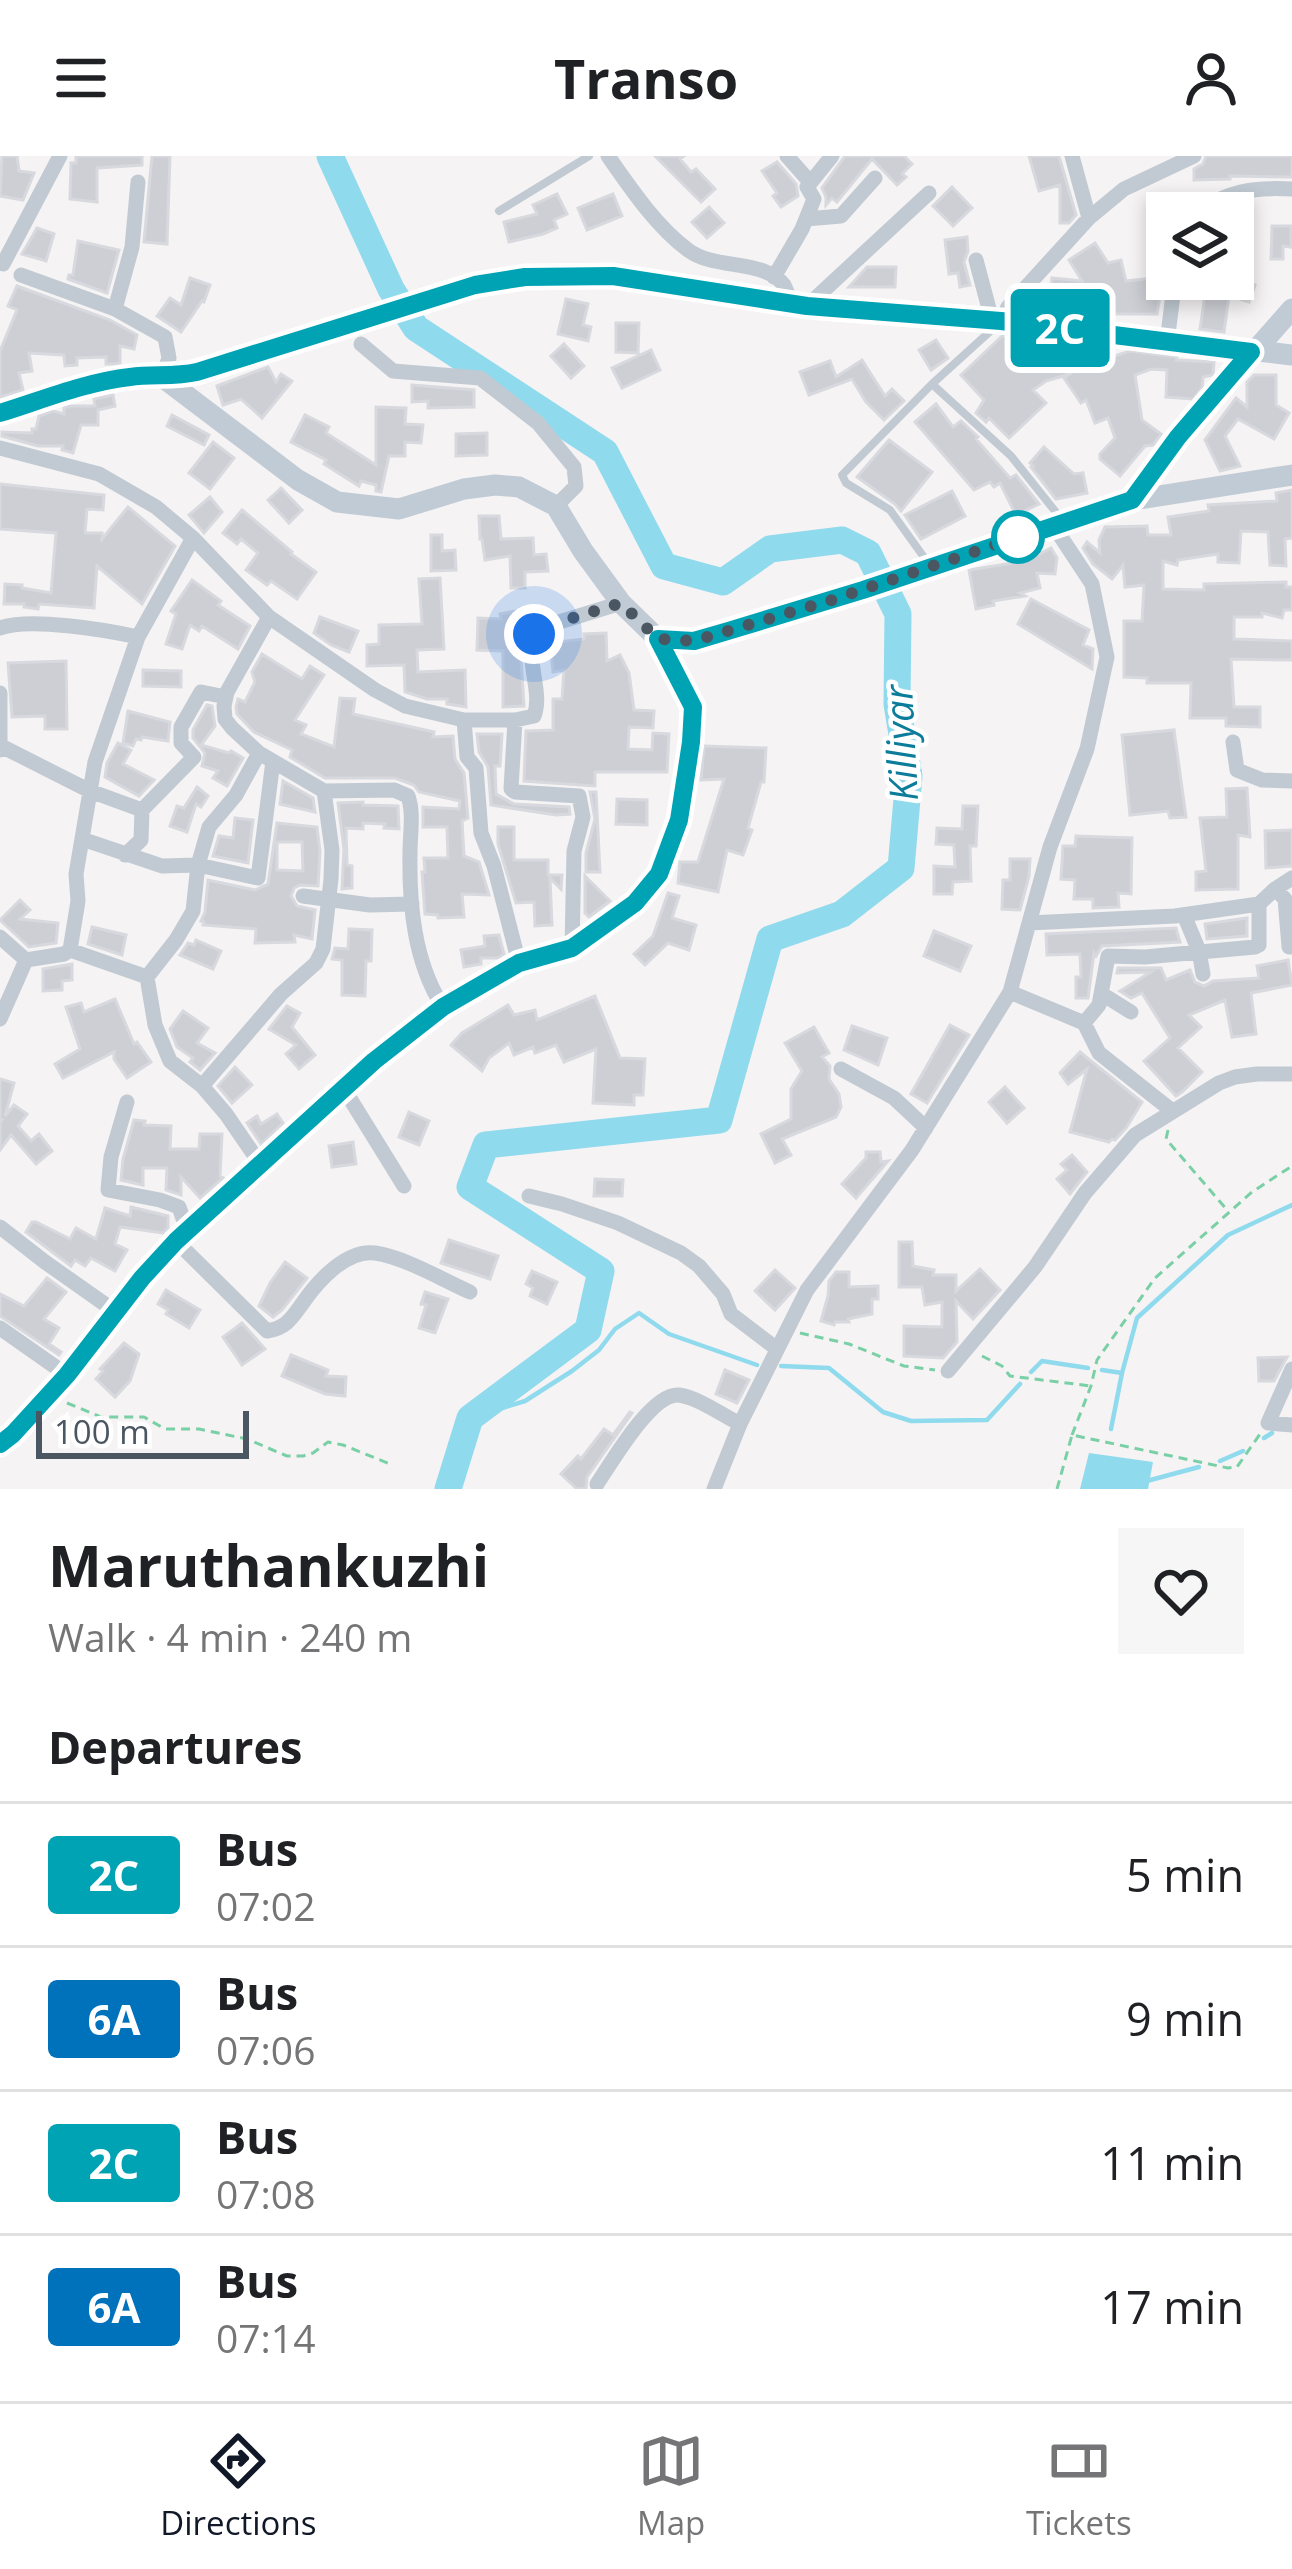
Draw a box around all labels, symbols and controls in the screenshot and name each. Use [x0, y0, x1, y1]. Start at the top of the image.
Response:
text: Transo [554, 41, 738, 115]
icon: menu [48, 45, 114, 111]
icon: person [1178, 45, 1244, 111]
map controls [1146, 192, 1254, 300]
button: layers [1146, 192, 1254, 300]
line badge: 2C [1006, 289, 1114, 367]
text: 2C [1035, 299, 1085, 356]
unlabelled marker [993, 512, 1043, 562]
your location [504, 604, 564, 664]
water label: Killiyar [870, 682, 929, 803]
scale bar [36, 1405, 249, 1458]
text: 100 m [54, 1409, 150, 1454]
text: Maruthankuzhi [48, 1526, 489, 1604]
button: heart [1118, 1528, 1244, 1654]
text: Walk · 4 min · 240 m [48, 1610, 412, 1663]
text: Departures [48, 1716, 303, 1777]
text: Bus [216, 1818, 298, 1879]
text: 5 min [1126, 1844, 1244, 1905]
text: 2C [89, 1846, 139, 1903]
text: 07:02 [216, 1879, 315, 1932]
text: Bus [216, 1962, 298, 2023]
text: 9 min [1126, 1988, 1244, 2049]
text: 6A [88, 1990, 141, 2047]
text: 07:06 [216, 2023, 315, 2076]
text: Bus [216, 2106, 298, 2167]
text: 11 min [1100, 2132, 1244, 2193]
text: 2C [89, 2134, 139, 2191]
text: 07:08 [216, 2167, 315, 2220]
text: Bus [216, 2250, 298, 2311]
text: 17 min [1100, 2276, 1244, 2337]
text: 6A [88, 2278, 141, 2335]
text: 07:14 [216, 2311, 315, 2364]
tab: Directions [160, 2428, 316, 2545]
tab: Map [637, 2428, 705, 2545]
tab: Tickets [1026, 2428, 1132, 2545]

